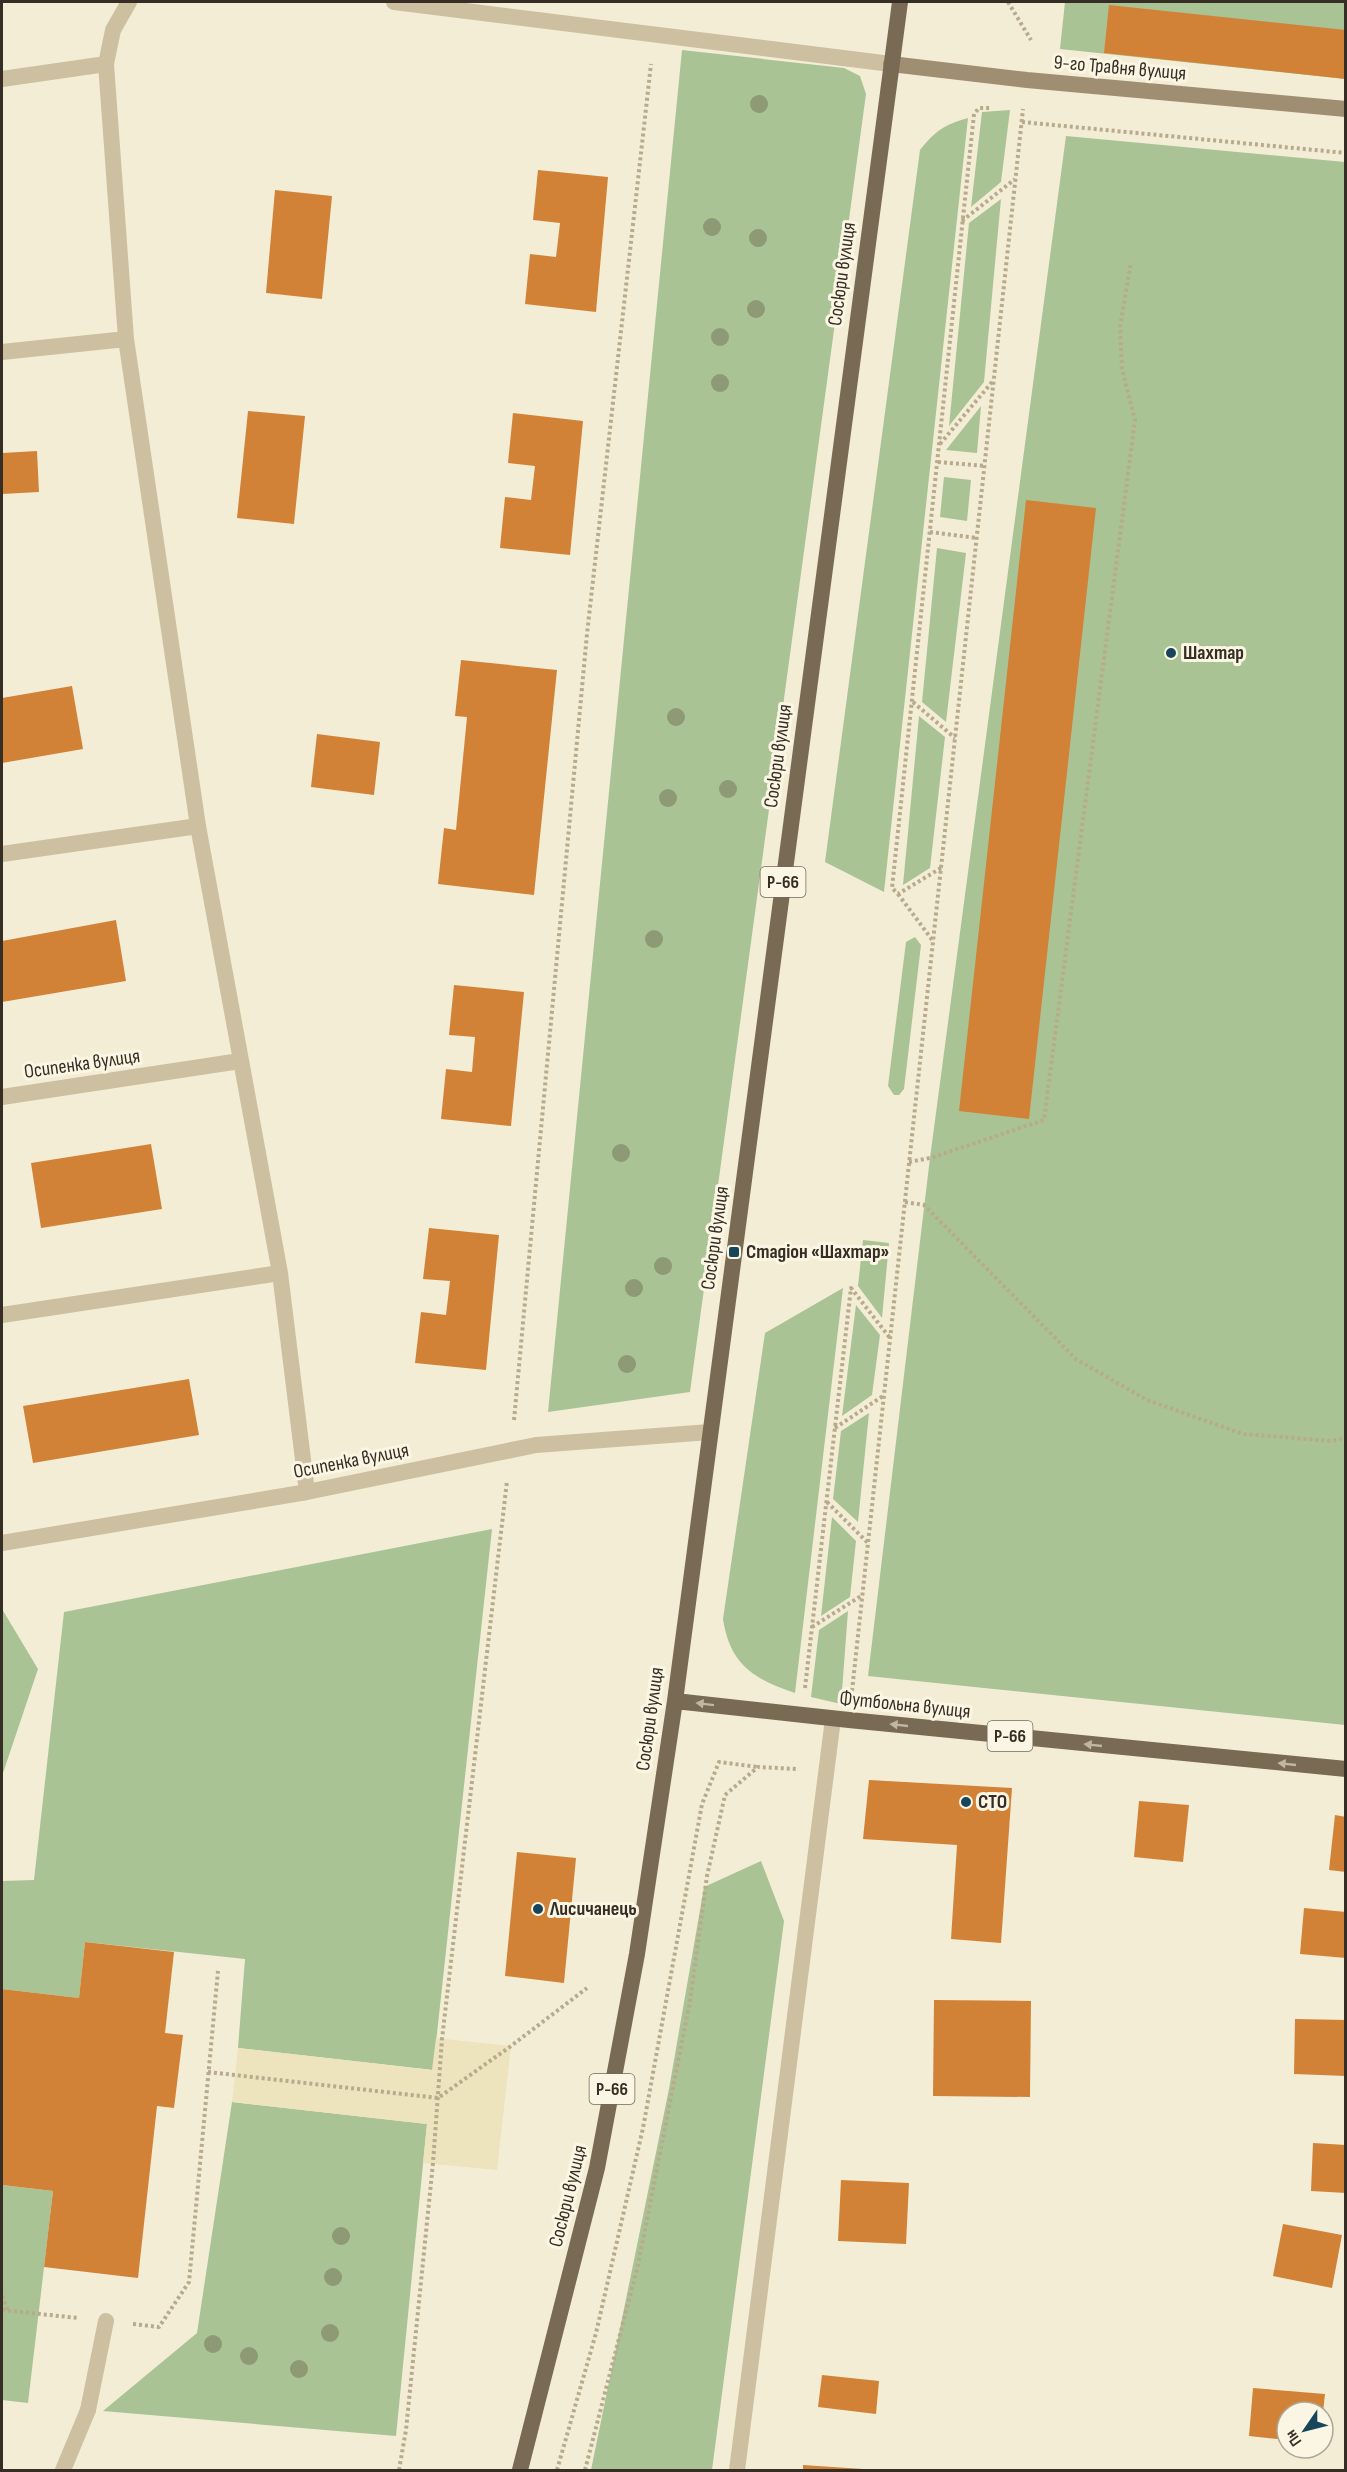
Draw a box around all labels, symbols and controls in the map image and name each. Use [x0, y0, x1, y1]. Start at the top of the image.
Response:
street label: 9-го Травня вулиця [1053, 50, 1187, 86]
street label: Сосюри вулиця [823, 221, 861, 327]
place label: Шахтар [1183, 641, 1244, 665]
marker: Шахтар [1164, 646, 1178, 660]
street label: Сосюри вулиця [759, 703, 797, 809]
road number: Р-66 [760, 867, 806, 897]
street label: Осипенка вулиця [22, 1044, 142, 1084]
street label: Сосюри вулиця [696, 1185, 734, 1291]
place label: Стадіон «Шахтар» [746, 1240, 890, 1264]
marker: Стадіон «Шахтар» [727, 1245, 741, 1259]
street label: Осипенка вулиця [291, 1438, 411, 1484]
street label: Сосюри вулиця [631, 1666, 669, 1772]
street label: Футбольна вулиця [838, 1686, 972, 1724]
one-way arrow [696, 1700, 715, 1709]
one-way arrow [890, 1720, 909, 1730]
road number: Р-66 [988, 1721, 1032, 1751]
one-way arrow [1084, 1740, 1103, 1750]
one-way arrow [1278, 1759, 1297, 1769]
place label: СТО [978, 1790, 1007, 1814]
marker: СТО [959, 1795, 973, 1809]
place label: Лисичанець [549, 1897, 637, 1921]
marker: Лисичанець [531, 1902, 545, 1916]
road number: Р-66 [590, 2074, 634, 2104]
street label: Сосюри вулиця [544, 2142, 592, 2250]
north arrow [1275, 2400, 1335, 2460]
text: Пн [1282, 2426, 1306, 2450]

